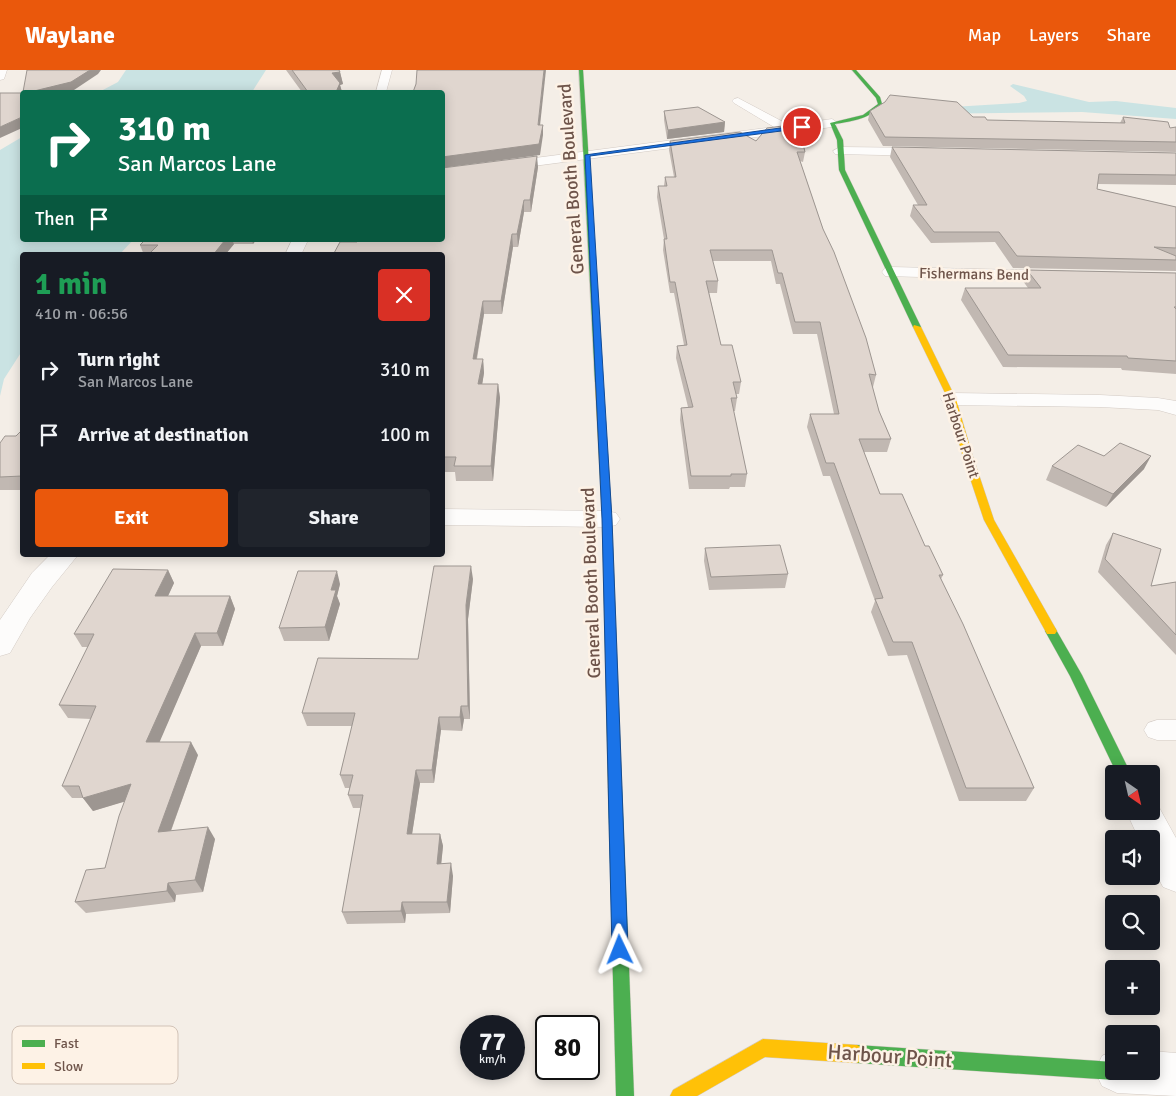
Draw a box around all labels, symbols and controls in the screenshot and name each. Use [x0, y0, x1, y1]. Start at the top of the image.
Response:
text: Waylane [25, 20, 115, 50]
text: Map [968, 24, 1001, 46]
text: Layers [1029, 24, 1079, 46]
text: Share [1107, 24, 1151, 46]
street label: General Booth Boulevard [553, 83, 589, 275]
pin [781, 106, 823, 148]
text: 310 m [118, 107, 211, 150]
icon: right [35, 110, 100, 175]
icon: arrive [788, 113, 816, 141]
text: San Marcos Lane [118, 150, 276, 177]
icon: arrive [85, 205, 113, 233]
text: Then [35, 207, 75, 231]
street label: Fishermans Bend [919, 264, 1029, 284]
text: 1 min [35, 266, 107, 303]
button: close [378, 269, 430, 321]
text: 410 m · 06:56 [35, 304, 128, 324]
text: Turn right [78, 348, 160, 372]
icon: right [35, 356, 63, 384]
text: 310 m [380, 358, 430, 382]
text: San Marcos Lane [78, 372, 193, 392]
street label: Harbour Point [939, 390, 983, 480]
icon: arrive [35, 421, 63, 449]
text: Arrive at destination [78, 423, 249, 447]
text: 100 m [380, 423, 430, 447]
street label: General Booth Boulevard [577, 487, 605, 679]
button: Exit [35, 489, 228, 547]
button: Share [238, 489, 430, 547]
north arrow [1105, 765, 1160, 820]
map controls [1105, 765, 1160, 1080]
button: sound [1105, 830, 1160, 885]
button: search [1105, 895, 1160, 950]
position arrow [593, 923, 645, 975]
button: + [1105, 960, 1160, 1015]
speed limit sign: 80 [535, 1015, 600, 1080]
button: − [1105, 1025, 1160, 1080]
legend [12, 1026, 178, 1084]
text: 77 [479, 1026, 506, 1057]
text: Fast [54, 1035, 79, 1052]
street label: Harbour Point [827, 1039, 953, 1073]
text: km/h [479, 1052, 506, 1067]
text: Slow [54, 1058, 83, 1075]

